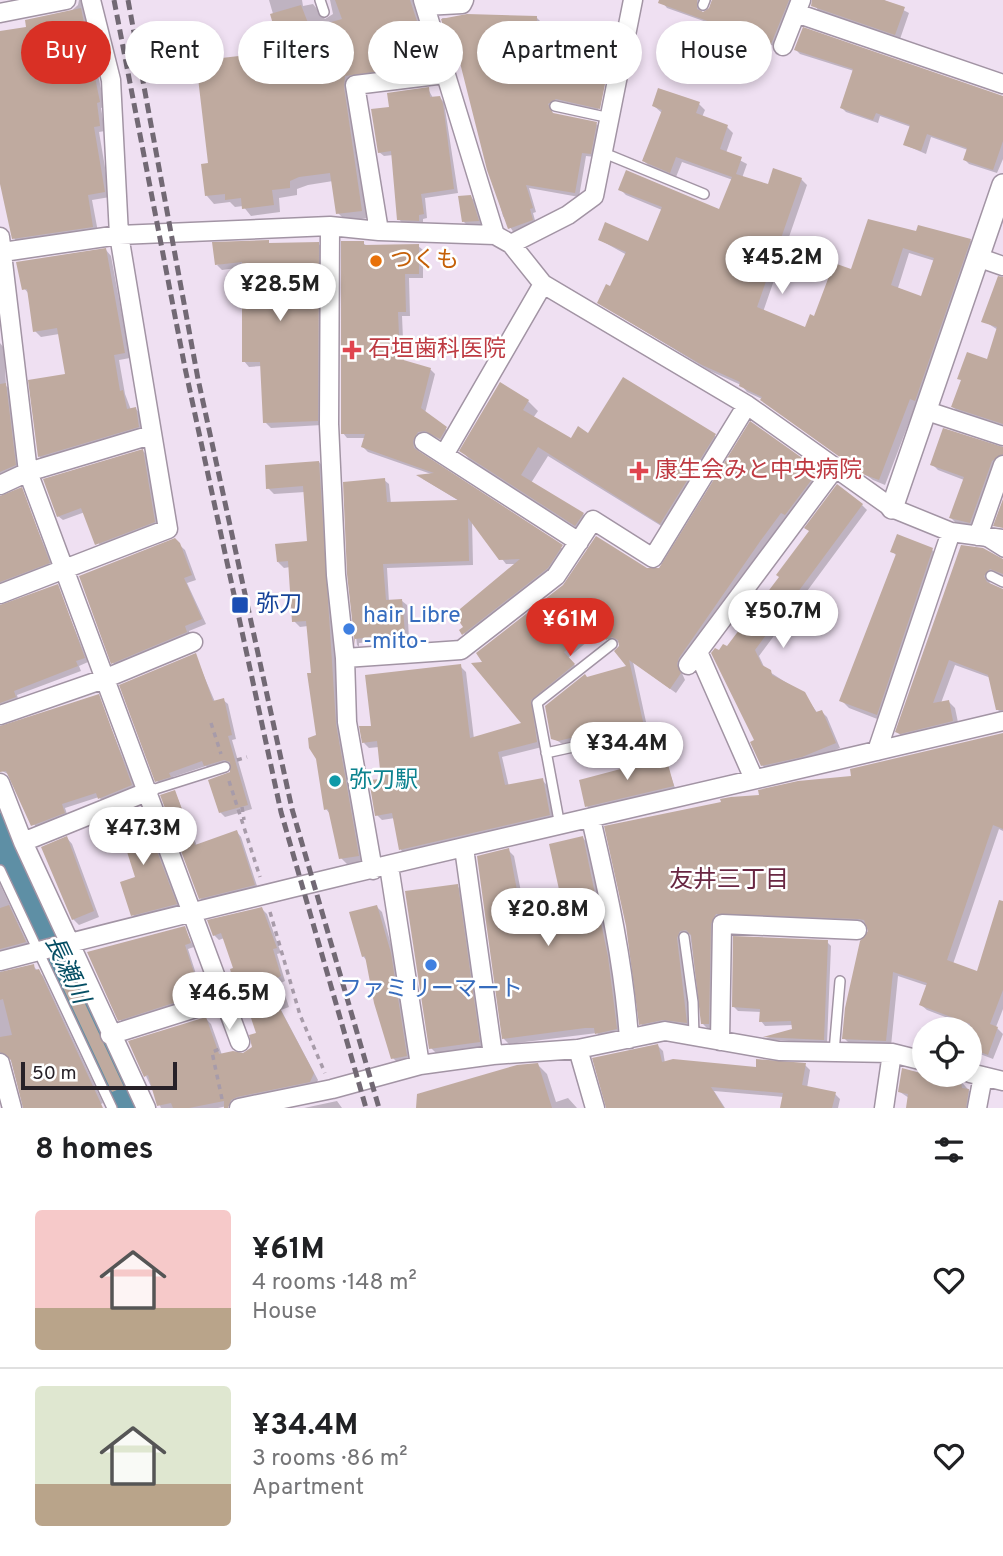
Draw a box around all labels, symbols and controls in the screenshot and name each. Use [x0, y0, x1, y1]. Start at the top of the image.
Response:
chip: Buy [21, 21, 111, 84]
chip: Rent [125, 21, 224, 84]
chip: Filters [238, 21, 354, 84]
chip: New [368, 21, 463, 84]
chip: Apartment [477, 21, 642, 84]
chip: House [656, 21, 772, 84]
pin: ¥45.2M [725, 236, 839, 296]
text: ¥45.2M [741, 244, 823, 273]
place label: つくも [390, 247, 459, 276]
marker: つくも [368, 253, 384, 269]
pin: ¥28.5M [223, 264, 337, 323]
text: ¥28.5M [240, 271, 320, 300]
place label: 石垣歯科医院 [368, 336, 506, 365]
marker: 石垣歯科医院 [342, 340, 362, 360]
place label: 康生会みと中央病院 [655, 457, 862, 486]
marker: 康生会みと中央病院 [629, 461, 649, 481]
pin: ¥50.7M [726, 590, 840, 650]
place label: 弥刀 [256, 591, 302, 620]
marker: 弥刀 [230, 595, 250, 615]
pin: ¥61M [529, 598, 611, 658]
text: ¥50.7M [744, 598, 822, 627]
place label: hair Libre -mito- [363, 602, 461, 657]
text: ¥61M [542, 606, 598, 635]
marker: hair Libre -mito- [341, 621, 357, 637]
pin: ¥34.4M [570, 722, 684, 782]
text: ¥34.4M [586, 730, 668, 759]
place label: 弥刀駅 [349, 767, 418, 796]
marker: 弥刀駅 [327, 773, 343, 789]
pin: ¥47.3M [86, 808, 200, 867]
text: ¥47.3M [105, 815, 181, 844]
district label: 友井三丁目 [669, 866, 789, 896]
pin: ¥20.8M [491, 888, 605, 948]
text: ¥20.8M [507, 896, 589, 925]
water label: 長瀬川 [37, 931, 96, 1012]
marker: ファミリーマート [423, 957, 439, 973]
pin: ¥46.5M [172, 972, 286, 1032]
place label: ファミリーマート [339, 976, 523, 1005]
text: ¥46.5M [188, 980, 270, 1009]
map controls [912, 1017, 982, 1087]
button: locate [912, 1017, 982, 1087]
scale bar [21, 1059, 177, 1091]
text: 50 m [32, 1062, 77, 1086]
icon: filters [930, 1131, 968, 1169]
text: 8 homes [35, 1132, 154, 1169]
text: ¥61M [252, 1232, 325, 1269]
icon: home [91, 1238, 175, 1322]
icon: heart [930, 1261, 968, 1299]
text: 4 rooms · 148 m² [252, 1269, 417, 1298]
text: House [252, 1298, 317, 1327]
text: ¥34.4M [252, 1408, 358, 1445]
icon: home [91, 1414, 175, 1498]
icon: heart [930, 1437, 968, 1475]
text: 3 rooms · 86 m² [252, 1445, 408, 1474]
text: Apartment [252, 1474, 364, 1503]

